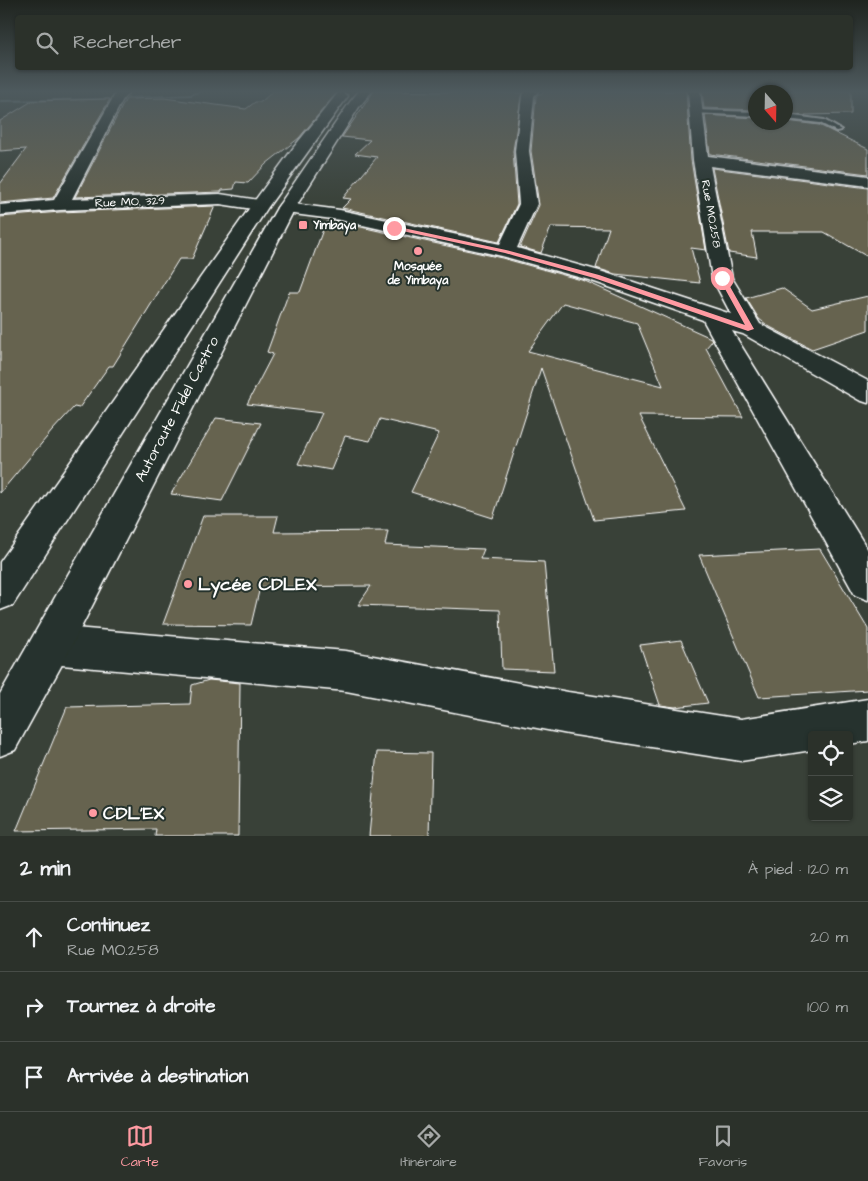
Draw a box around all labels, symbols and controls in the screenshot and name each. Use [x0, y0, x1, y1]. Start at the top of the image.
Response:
search box [15, 15, 853, 70]
icon: search [33, 29, 61, 57]
text: Rechercher [73, 29, 181, 56]
north arrow [748, 85, 793, 130]
street label: Rue MO.258 [697, 179, 725, 250]
street label: Rue MO. 329 [95, 192, 166, 212]
place label: Yimbaya [313, 217, 357, 235]
route end [383, 217, 406, 240]
marker: Yimbaya [297, 219, 309, 231]
marker: Mosquée de Yimbaya [412, 245, 424, 257]
place label: Mosquée de Yimbaya [387, 258, 449, 290]
route start [711, 267, 734, 290]
street label: Autoroute Fidel Castro [130, 332, 224, 485]
place label: Lycée CDLEX [198, 572, 317, 598]
marker: Lycée CDLEX [182, 578, 194, 590]
map controls [808, 731, 853, 821]
button: locate [808, 731, 853, 776]
button: layers [808, 776, 853, 821]
place label: CDL'EX [103, 801, 164, 826]
marker: CDL'EX [87, 807, 99, 819]
text: 2 min [20, 854, 70, 883]
text: À pied · 120 m [748, 858, 848, 880]
text: Continuez [67, 912, 150, 939]
icon: ahead [20, 923, 48, 951]
text: 20 m [810, 926, 848, 948]
text: Rue MO.258 [67, 939, 159, 961]
icon: right [20, 993, 48, 1021]
text: Tournez à droite [67, 993, 215, 1020]
text: 100 m [807, 996, 848, 1018]
icon: arrive [20, 1063, 48, 1091]
text: Arrivée à destination [67, 1063, 248, 1090]
tab: Carte [121, 1122, 159, 1172]
tab: Itinéraire [400, 1122, 457, 1172]
tab: Favoris [698, 1122, 747, 1172]

